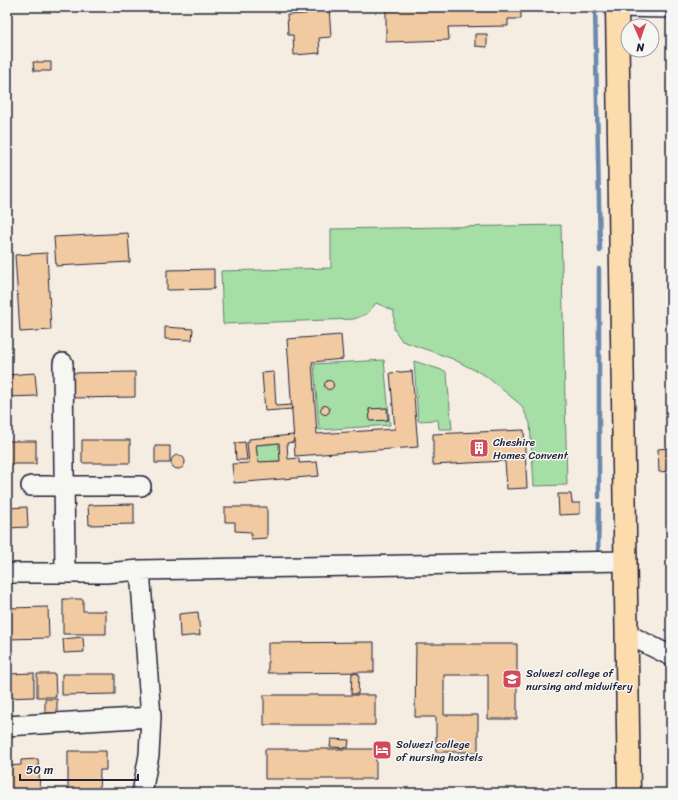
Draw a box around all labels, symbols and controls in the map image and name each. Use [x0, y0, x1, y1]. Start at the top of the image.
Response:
north arrow [620, 18, 660, 58]
text: N [636, 38, 645, 57]
place label: Cheshire Homes Convent [493, 433, 568, 465]
building icon: Cheshire Homes Convent [468, 437, 490, 459]
place label: Solwezi college of nursing and midwifery [526, 664, 633, 696]
school or university icon: Solwezi college of nursing and midwifery [501, 668, 523, 690]
place label: Solwezi college of nursing hostels [396, 735, 484, 767]
hotel icon: Solwezi college of nursing hostels [371, 739, 393, 761]
scale bar [20, 756, 138, 782]
text: 50 m [26, 759, 53, 781]

